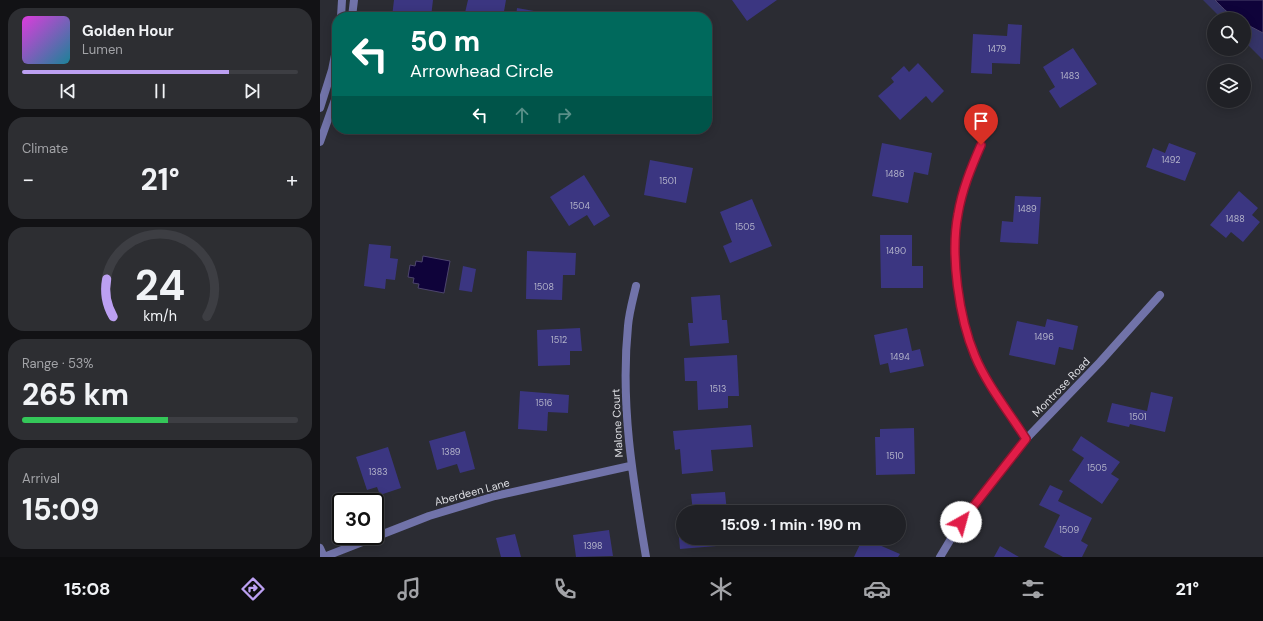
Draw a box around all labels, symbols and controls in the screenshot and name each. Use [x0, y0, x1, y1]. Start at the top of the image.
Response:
map controls [1207, 12, 1251, 108]
button: search [1207, 12, 1251, 56]
text: Golden Hour [82, 21, 174, 41]
text: 50 m [410, 23, 480, 60]
icon: left [344, 28, 396, 80]
text: Lumen [82, 41, 123, 58]
house number: 1479 [988, 43, 1007, 55]
text: Arrowhead Circle [410, 59, 554, 83]
button: layers [1207, 64, 1251, 108]
house number: 1483 [1060, 70, 1080, 82]
icon: previous [57, 80, 79, 102]
icon: pause [149, 80, 171, 102]
icon: next [241, 80, 263, 102]
icon: left [469, 104, 491, 126]
icon: ahead [511, 104, 533, 126]
icon: right [553, 104, 575, 126]
pin [964, 104, 998, 145]
icon: arrive [970, 110, 992, 132]
text: Climate [22, 140, 68, 157]
house number: 1492 [1162, 154, 1180, 166]
text: 21° [140, 160, 180, 199]
text: − [22, 165, 34, 194]
text: + [286, 165, 298, 194]
house number: 1486 [885, 168, 905, 180]
house number: 1501 [659, 175, 677, 187]
house number: 1504 [570, 200, 590, 212]
house number: 1489 [1017, 203, 1037, 215]
house number: 1488 [1225, 213, 1245, 225]
house number: 1505 [735, 221, 755, 233]
house number: 1490 [886, 245, 906, 257]
text: 24 [135, 258, 185, 312]
house number: 1508 [534, 281, 554, 293]
text: km/h [143, 306, 177, 324]
house number: 1496 [1034, 331, 1054, 343]
house number: 1512 [551, 334, 567, 346]
house number: 1494 [890, 351, 910, 363]
street label: Montrose Road [1029, 354, 1093, 420]
text: Range · 53% [22, 355, 94, 372]
text: 265 km [22, 375, 129, 414]
house number: 1513 [710, 383, 726, 395]
street label: Malone Court [608, 388, 626, 458]
house number: 1516 [536, 397, 553, 409]
house number: 1501 [1129, 411, 1147, 423]
house number: 1389 [442, 446, 461, 458]
house number: 1510 [886, 450, 904, 462]
house number: 1505 [1087, 462, 1107, 474]
house number: 1383 [369, 466, 387, 478]
text: Arrival [22, 470, 60, 487]
street label: Aberdeen Lane [433, 475, 511, 509]
text: 15:09 [22, 490, 99, 529]
speed limit sign: 30 [332, 493, 384, 545]
position arrow [940, 501, 982, 543]
text: 15:09 · 1 min · 190 m [721, 515, 861, 535]
house number: 1509 [1059, 524, 1079, 536]
house number: 1398 [584, 540, 602, 552]
icon: directions [239, 575, 267, 603]
icon: music [395, 575, 423, 603]
icon: phone [551, 575, 579, 603]
icon: climate [707, 575, 735, 603]
icon: car [863, 575, 891, 603]
icon: filters [1019, 575, 1047, 603]
text: 15:08 [64, 577, 110, 601]
text: 21° [1175, 577, 1199, 601]

